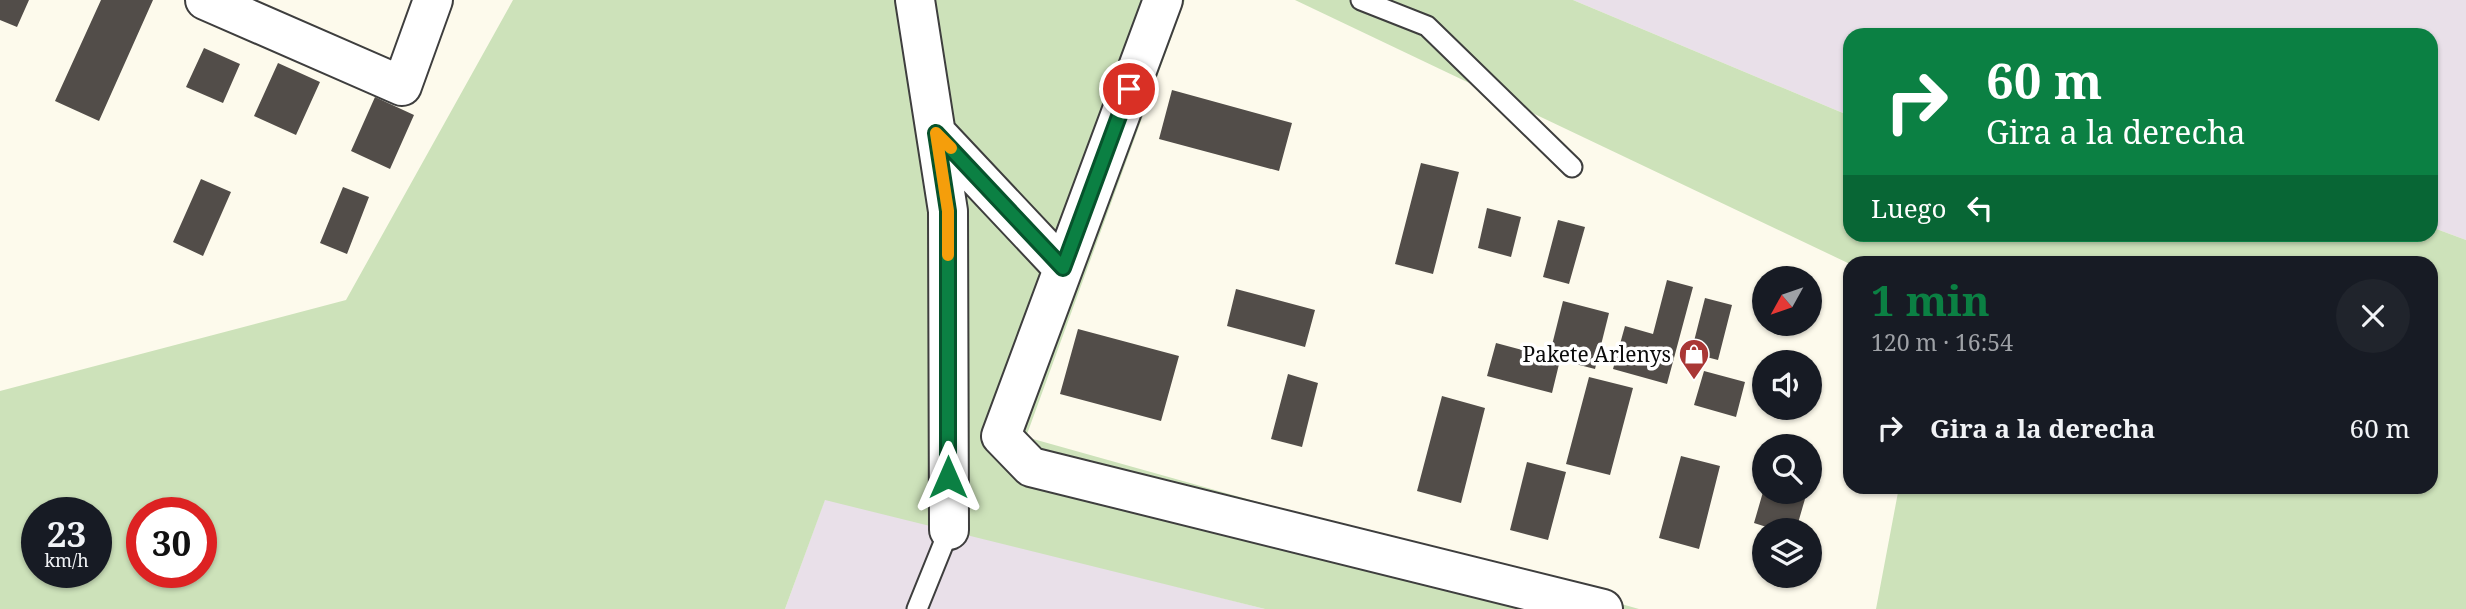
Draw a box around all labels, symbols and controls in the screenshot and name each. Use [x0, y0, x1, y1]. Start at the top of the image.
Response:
text: 60 m [1986, 47, 2102, 113]
icon: right [1871, 56, 1962, 147]
pin [1099, 59, 1159, 119]
icon: arrive [1110, 70, 1148, 108]
text: Gira a la derecha [1986, 110, 2246, 153]
icon: left [1961, 189, 1999, 227]
text: Luego [1871, 190, 1947, 226]
north arrow [1752, 266, 1822, 336]
map controls [1752, 266, 1822, 588]
text: 1 min [1871, 271, 1990, 328]
button: close [2336, 279, 2410, 353]
text: 120 m · 16:54 [1871, 326, 2013, 358]
shop icon: Pakete Arlenys [1677, 337, 1711, 381]
place label: Pakete Arlenys [1522, 340, 1671, 368]
button: sound [1752, 350, 1822, 420]
icon: right [1871, 409, 1909, 447]
text: Gira a la derecha [1930, 410, 2155, 446]
text: 60 m [2350, 410, 2410, 446]
button: search [1752, 434, 1822, 504]
position arrow [911, 440, 985, 514]
speed limit sign: 30 [126, 497, 217, 588]
text: 23 [47, 510, 86, 557]
button: layers [1752, 518, 1822, 588]
text: km/h [44, 548, 89, 572]

